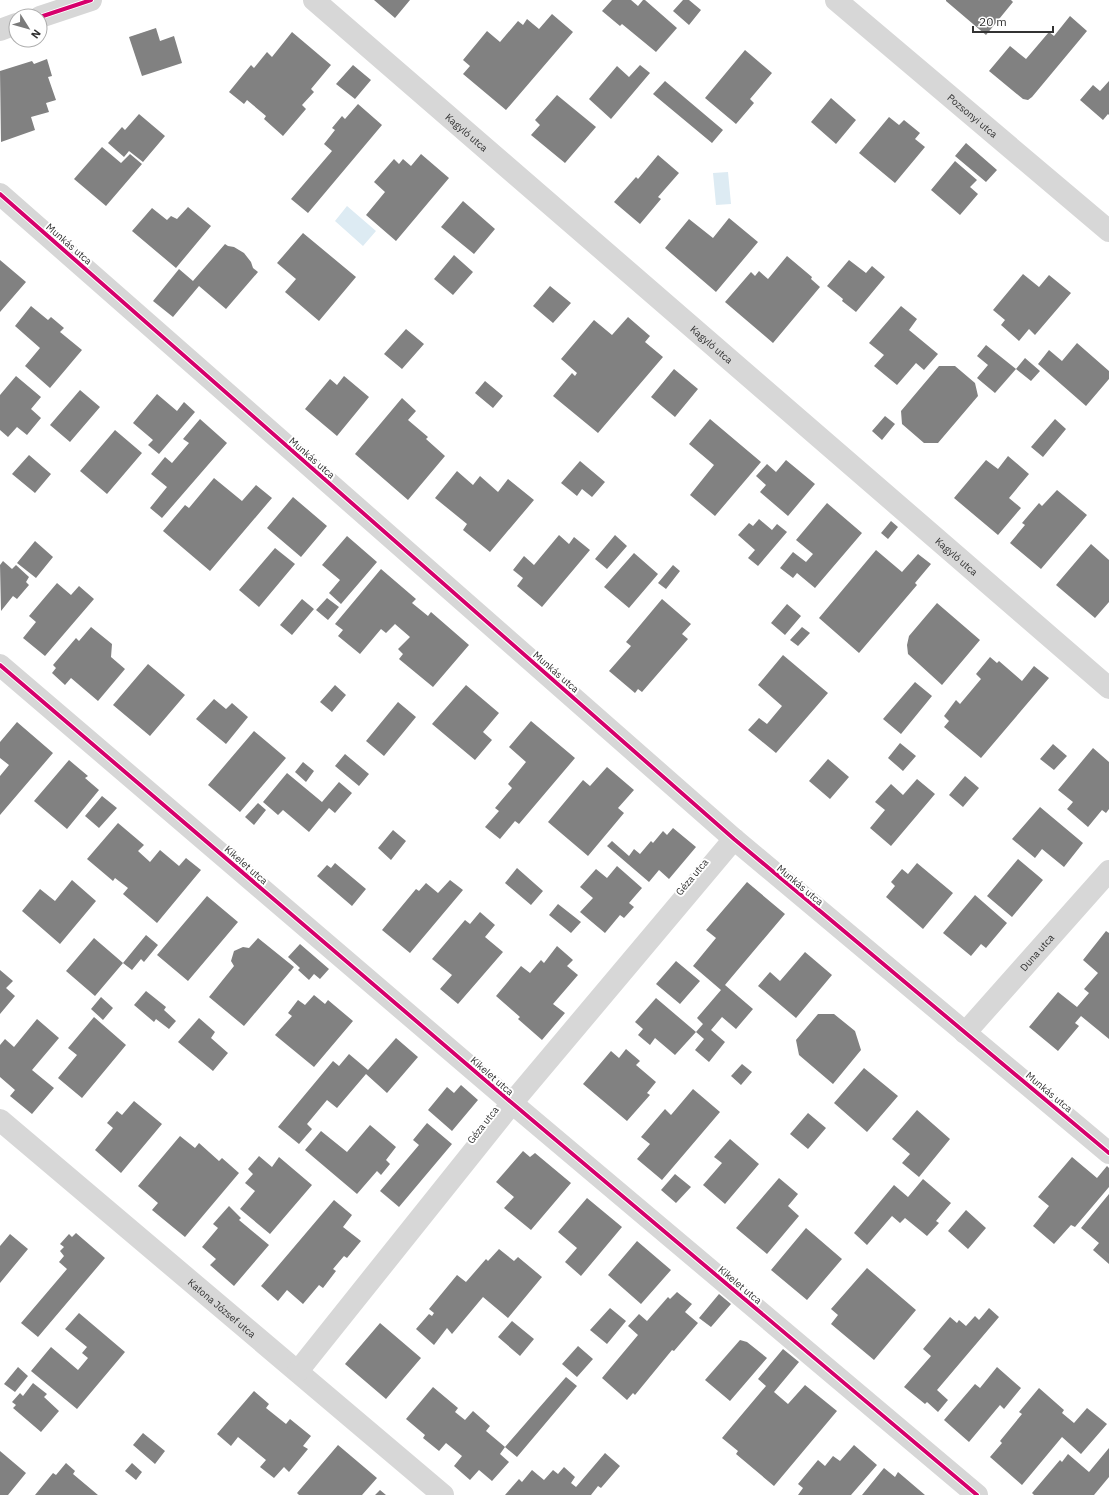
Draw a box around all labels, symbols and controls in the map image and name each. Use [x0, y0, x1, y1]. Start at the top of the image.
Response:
north arrow [8, 8, 48, 48]
scale bar [973, 8, 1053, 34]
text: 20 m [979, 14, 1007, 29]
text: N [28, 27, 44, 41]
street label: Pozsonyi utca [945, 91, 1001, 141]
street label: Kagyló utca [443, 110, 491, 155]
street label: Munkás utca [43, 220, 95, 268]
street label: Kagyló utca [688, 322, 736, 367]
street label: Munkás utca [286, 434, 338, 482]
street label: Kagyló utca [933, 534, 981, 579]
street label: Munkás utca [530, 648, 582, 696]
street label: Kikelet utca [222, 843, 271, 888]
street label: Géza utca [673, 855, 712, 898]
street label: Munkás utca [774, 862, 826, 909]
street label: Duna utca [1017, 931, 1057, 974]
street label: Kikelet utca [468, 1054, 517, 1099]
street label: Munkás utca [1023, 1069, 1075, 1116]
street label: Géza utca [464, 1103, 502, 1146]
street label: Kikelet utca [716, 1263, 765, 1307]
street label: Katona József utca [186, 1276, 259, 1341]

